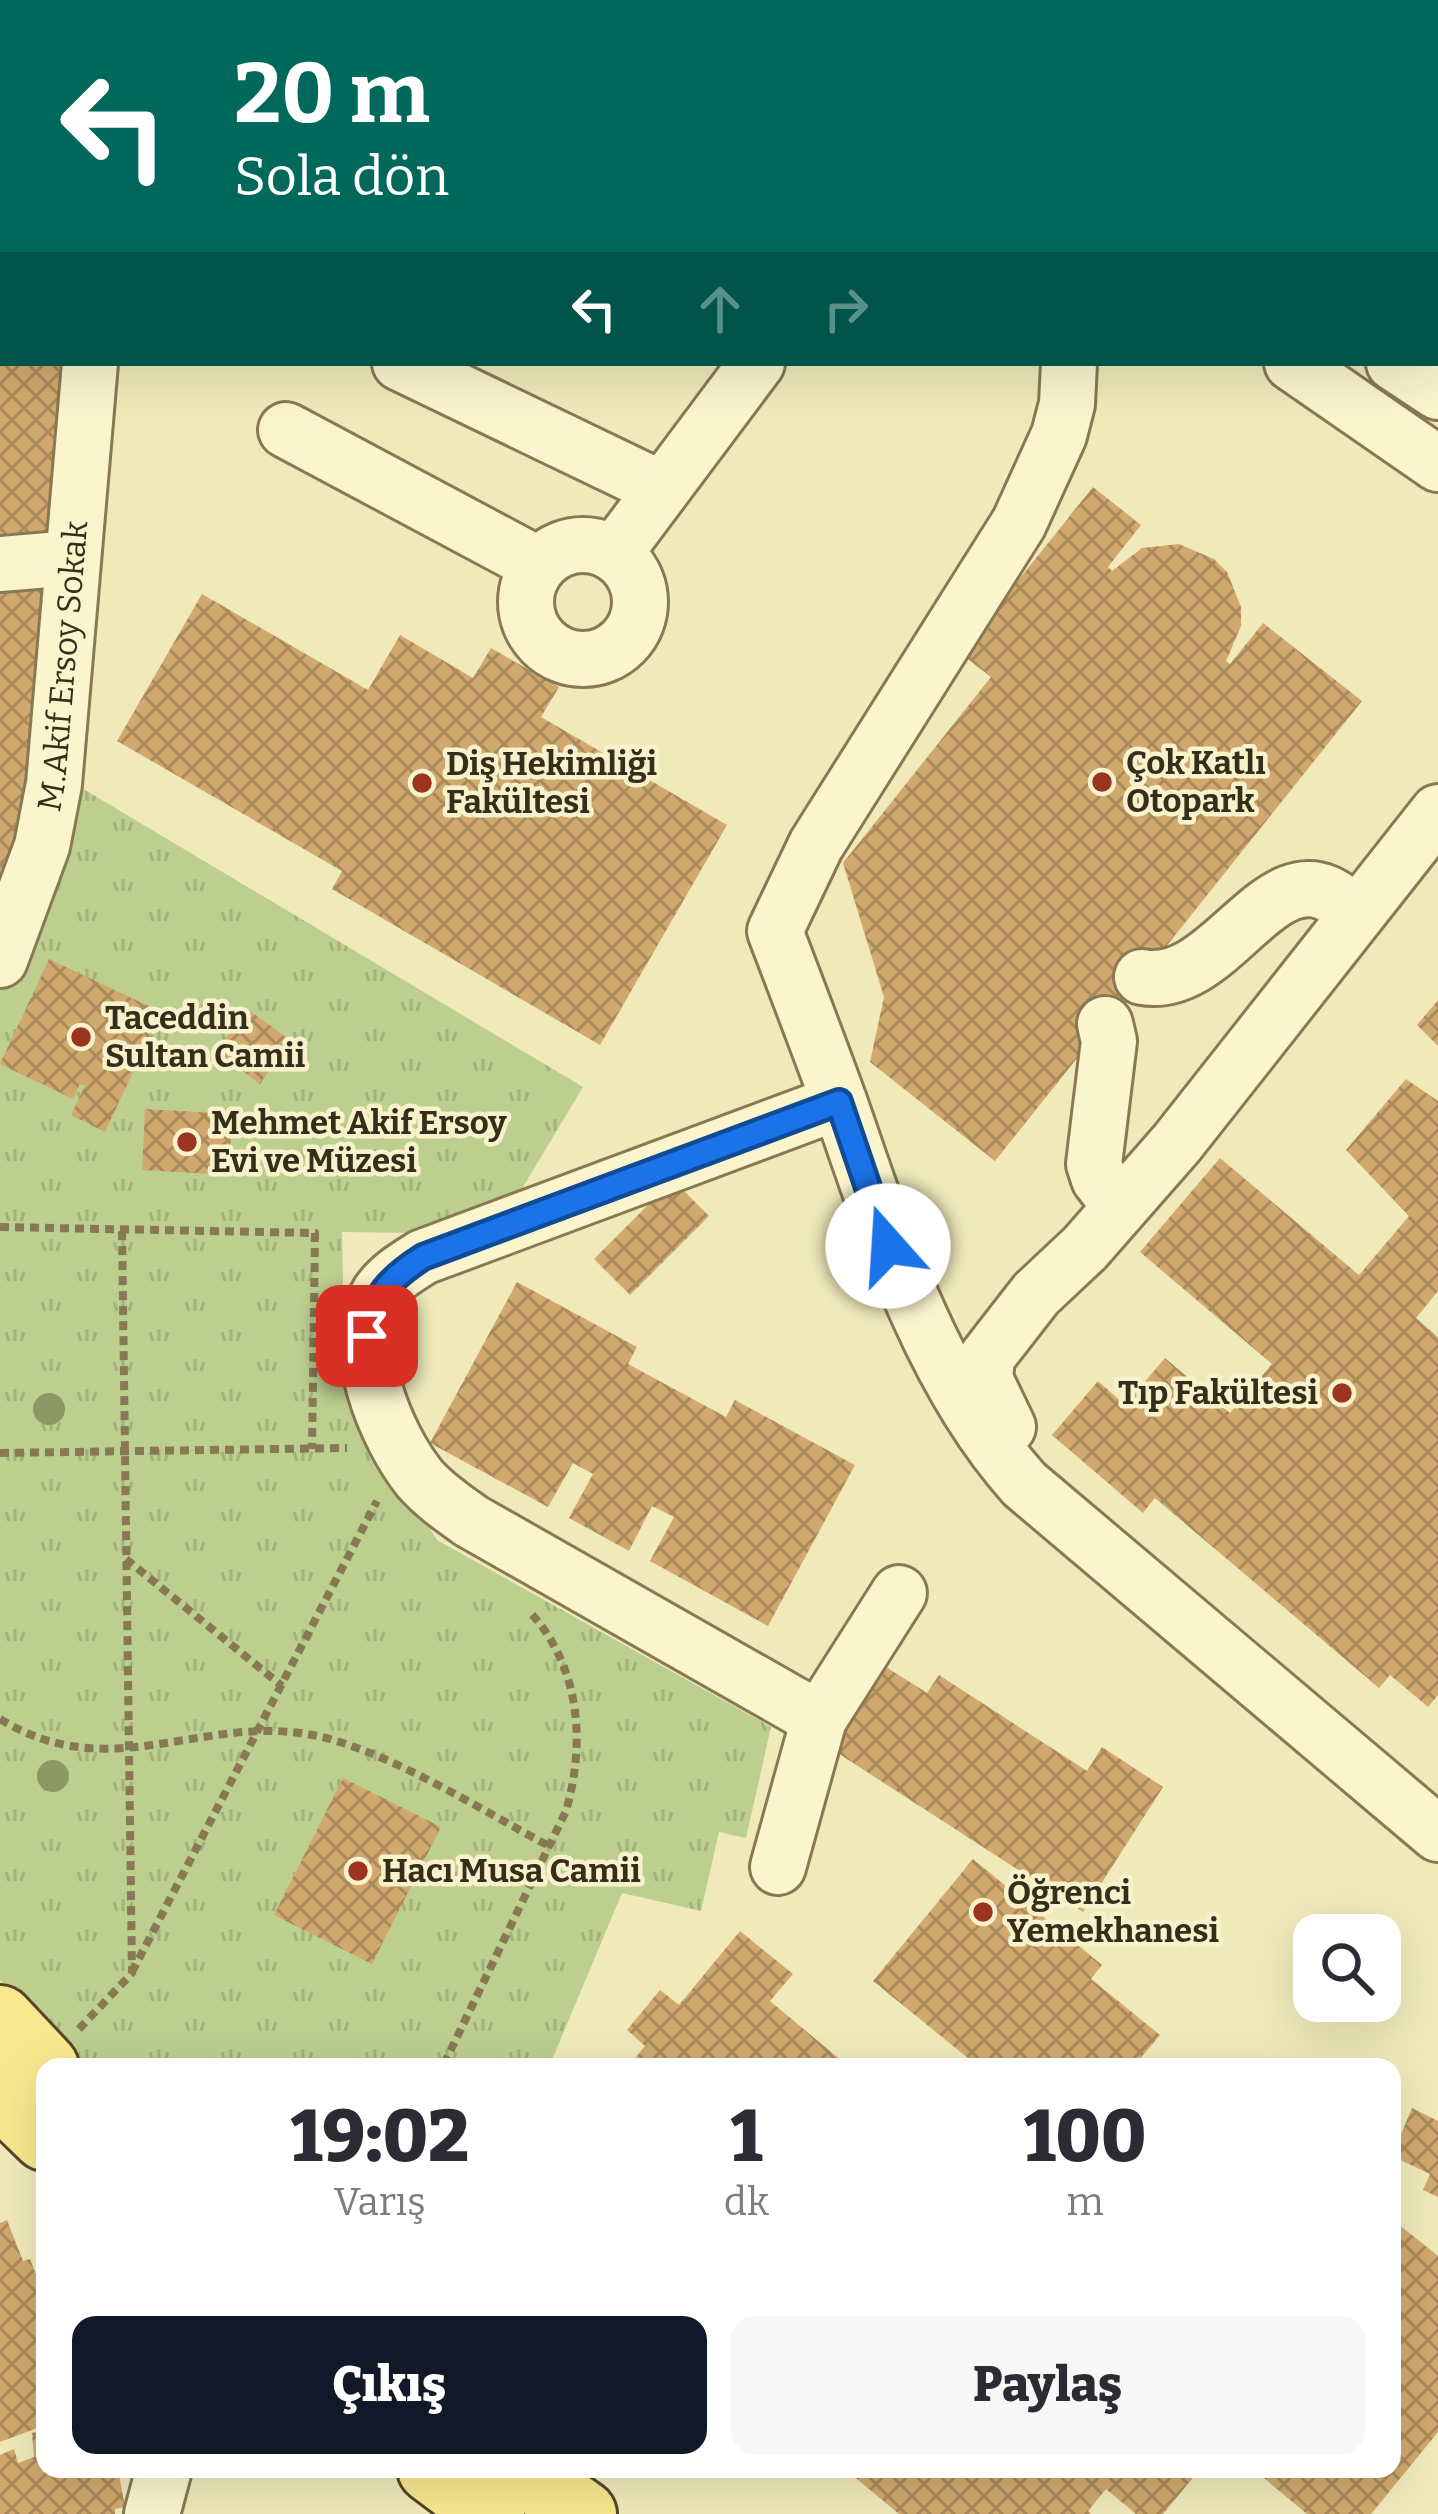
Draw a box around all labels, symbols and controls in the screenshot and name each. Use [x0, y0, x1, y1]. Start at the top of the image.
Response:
text: 20 m [234, 43, 430, 144]
icon: left [36, 48, 192, 204]
text: Sola dön [234, 145, 449, 209]
icon: left [561, 276, 627, 342]
icon: ahead [687, 276, 753, 342]
icon: right [813, 276, 879, 342]
street label: M.Akif Ersoy Sokak [29, 519, 96, 815]
place label: Çok Katlı Otopark [1126, 743, 1266, 821]
place label: Diş Hekimliği Fakültesi [446, 744, 657, 822]
marker: Çok Katlı Otopark [1089, 769, 1115, 795]
marker: Diş Hekimliği Fakültesi [409, 770, 435, 796]
place label: Taceddin Sultan Camii [105, 998, 305, 1076]
marker: Taceddin Sultan Camii [68, 1024, 94, 1050]
place label: Mehmet Akif Ersoy Evi ve Müzesi [211, 1103, 507, 1181]
marker: Mehmet Akif Ersoy Evi ve Müzesi [174, 1129, 200, 1155]
position arrow [825, 1183, 951, 1309]
pin [316, 1285, 418, 1387]
icon: arrive [334, 1303, 400, 1369]
place label: Tıp Fakültesi [1118, 1373, 1318, 1413]
marker: Tıp Fakültesi [1329, 1380, 1355, 1406]
place label: Hacı Musa Camii [382, 1851, 641, 1891]
marker: Hacı Musa Camii [345, 1858, 371, 1884]
place label: Öğrenci Yemekhanesi [1007, 1873, 1219, 1951]
marker: Öğrenci Yemekhanesi [970, 1899, 996, 1925]
map controls [1293, 1914, 1401, 2022]
button: search [1293, 1914, 1401, 2022]
text: 19:02 [291, 2094, 469, 2180]
text: 1 [730, 2094, 762, 2180]
text: 100 [1024, 2094, 1146, 2180]
text: Varış [334, 2179, 426, 2225]
text: dk [724, 2179, 769, 2225]
text: m [1066, 2179, 1104, 2225]
button: Çıkış [72, 2316, 707, 2454]
button: Paylaş [731, 2316, 1365, 2454]

